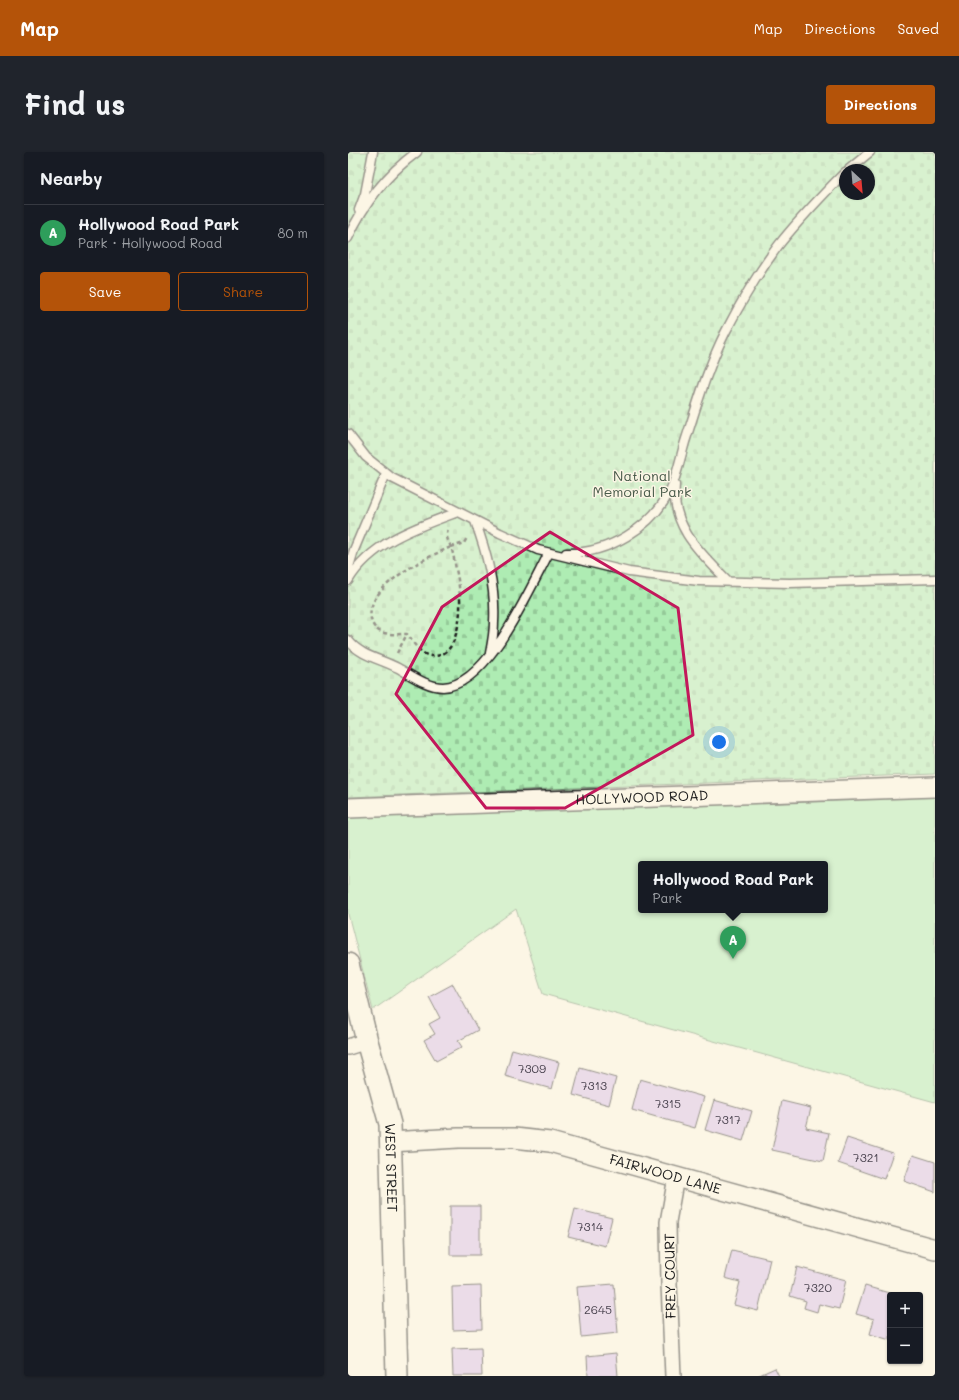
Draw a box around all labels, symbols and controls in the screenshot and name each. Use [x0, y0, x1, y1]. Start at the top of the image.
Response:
text: Map [20, 16, 59, 41]
text: Map [754, 19, 782, 38]
text: Directions [804, 19, 875, 38]
text: Saved [897, 19, 939, 38]
button: Directions [826, 85, 935, 124]
text: Find us [24, 86, 125, 122]
north arrow [839, 164, 875, 200]
text: Nearby [40, 167, 102, 189]
text: Hollywood Road Park [78, 214, 239, 234]
text: A [48, 224, 58, 241]
text: 80 m [278, 224, 308, 241]
text: Park · Hollywood Road [78, 234, 222, 251]
button: Save [40, 272, 170, 311]
button: Share [178, 272, 308, 311]
park label: National Memorial Park [592, 466, 692, 501]
your location [709, 732, 729, 752]
street label: HOLLYWOOD ROAD [575, 785, 709, 809]
popup [638, 861, 828, 913]
text: Hollywood Road Park [652, 869, 814, 889]
text: Park [652, 889, 682, 906]
pin: A [720, 926, 746, 959]
house number: 7309 [518, 1060, 546, 1076]
house number: 7313 [581, 1077, 607, 1093]
house number: 7315 [655, 1095, 681, 1111]
house number: 7317 [715, 1111, 741, 1127]
street label: WEST STREET [381, 1123, 402, 1213]
street label: FAIRWOOD LANE [607, 1149, 723, 1198]
house number: 7321 [853, 1149, 879, 1165]
house number: 7314 [577, 1218, 603, 1234]
street label: FREY COURT [659, 1233, 680, 1319]
house number: 7320 [804, 1279, 832, 1295]
map controls [887, 1292, 923, 1364]
button: + [887, 1292, 923, 1328]
house number: 2645 [584, 1301, 612, 1317]
button: − [887, 1328, 923, 1364]

